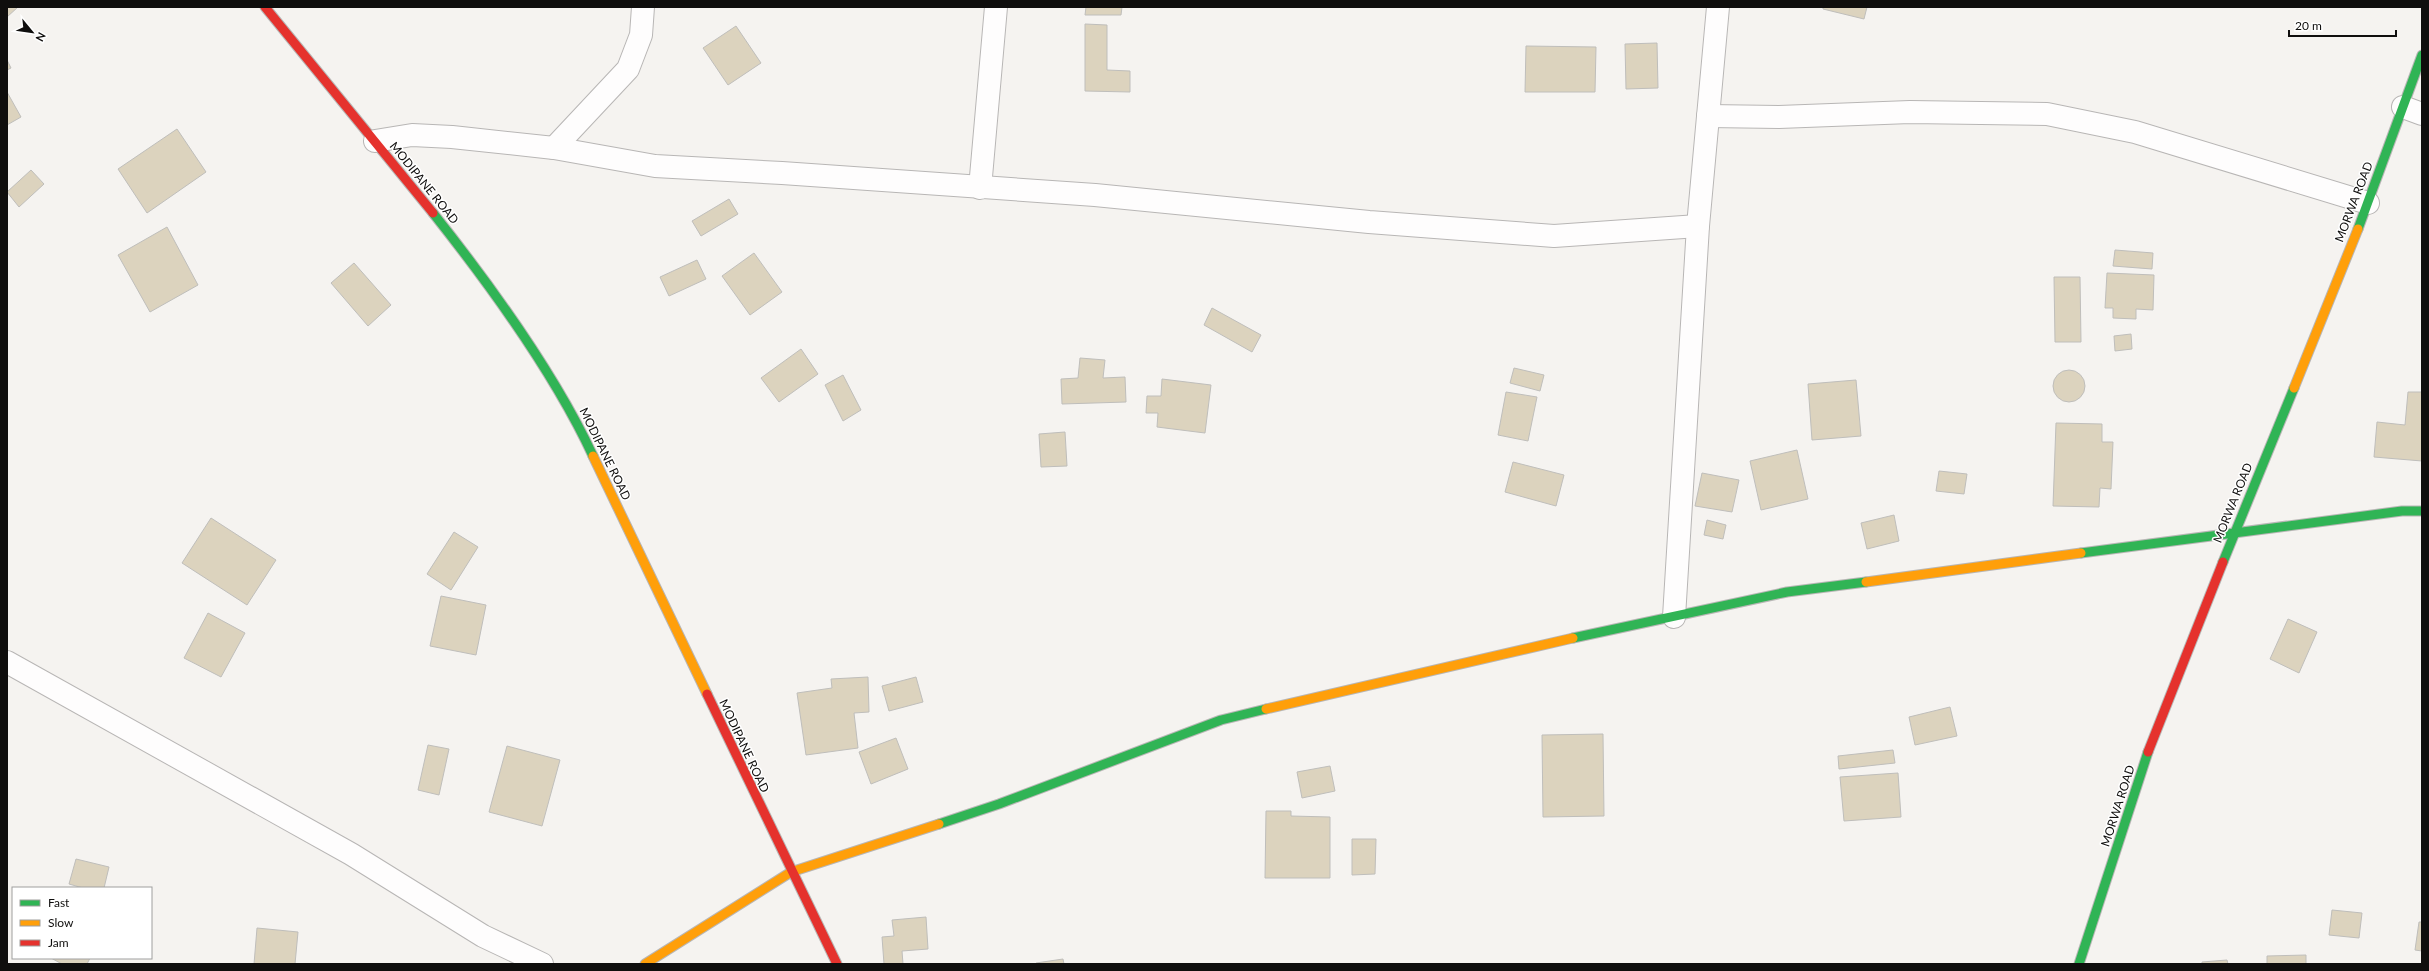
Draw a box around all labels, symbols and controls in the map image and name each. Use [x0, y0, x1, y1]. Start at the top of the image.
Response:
north arrow [12, 12, 52, 52]
scale bar [2289, 12, 2396, 38]
text: 20 m [2295, 18, 2322, 33]
text: N [33, 30, 49, 44]
street label: MODIPANE ROAD [387, 139, 462, 227]
street label: MORWA ROAD [2331, 159, 2376, 244]
street label: MODIPANE ROAD [577, 405, 634, 503]
street label: MORWA ROAD [2210, 461, 2255, 545]
street label: MODIPANE ROAD [716, 697, 773, 795]
street label: MORWA ROAD [2097, 763, 2138, 849]
legend [12, 887, 152, 959]
text: Fast [48, 895, 70, 910]
text: Slow [48, 915, 74, 930]
text: Jam [48, 935, 69, 950]

